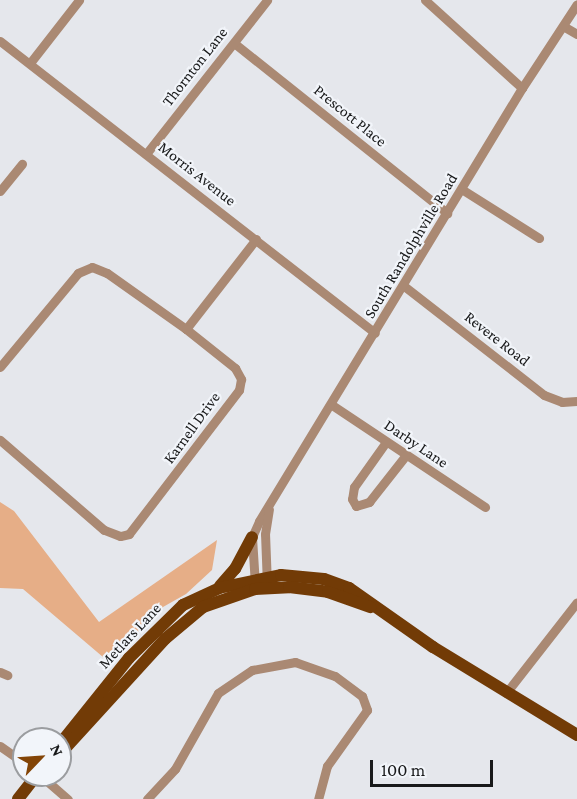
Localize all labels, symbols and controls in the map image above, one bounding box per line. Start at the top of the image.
street label: Thornton Lane [158,24,232,110]
street label: Prescott Place [310,81,390,151]
street label: Morris Avenue [154,138,240,210]
street label: South Randolphville Road [360,170,462,322]
street label: Revere Road [460,308,534,370]
street label: Karnell Drive [160,388,224,468]
street label: Darby Lane [380,416,452,472]
street label: Metlars Lane [95,599,165,673]
north arrow [12,727,72,787]
text: N [47,741,67,759]
scale bar [373,748,496,786]
text: 100 m [381,760,425,780]

